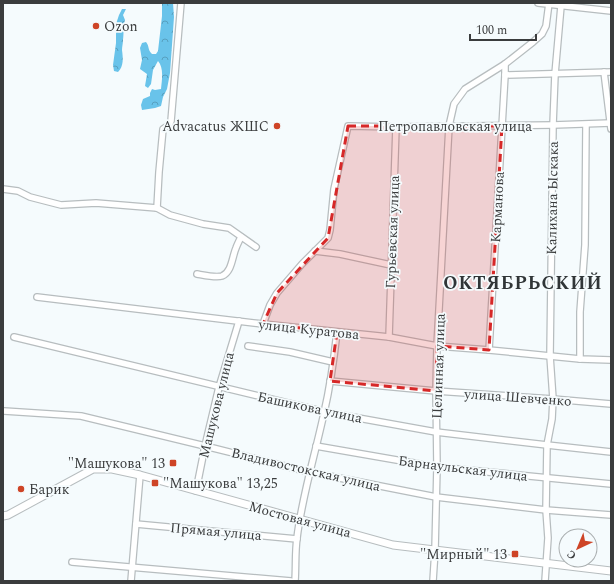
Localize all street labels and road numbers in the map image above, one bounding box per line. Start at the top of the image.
street label: Петропавловская улица [378,116,532,137]
street label: Калихана Ыскака [541,141,564,255]
street label: Карманова [485,171,510,243]
street label: Гурьевская улица [380,175,405,289]
street label: Целинная улица [426,313,451,419]
street label: улица Куратова [257,314,360,345]
street label: Машукова улица [193,350,240,460]
street label: улица Шевченко [463,383,572,412]
street label: Башикова улица [256,386,364,429]
street label: Владивостокская улица [229,442,383,497]
street label: Барнаульская улица [397,450,529,487]
street label: Мостовая улица [246,496,354,543]
street label: Прямая улица [169,517,263,546]

